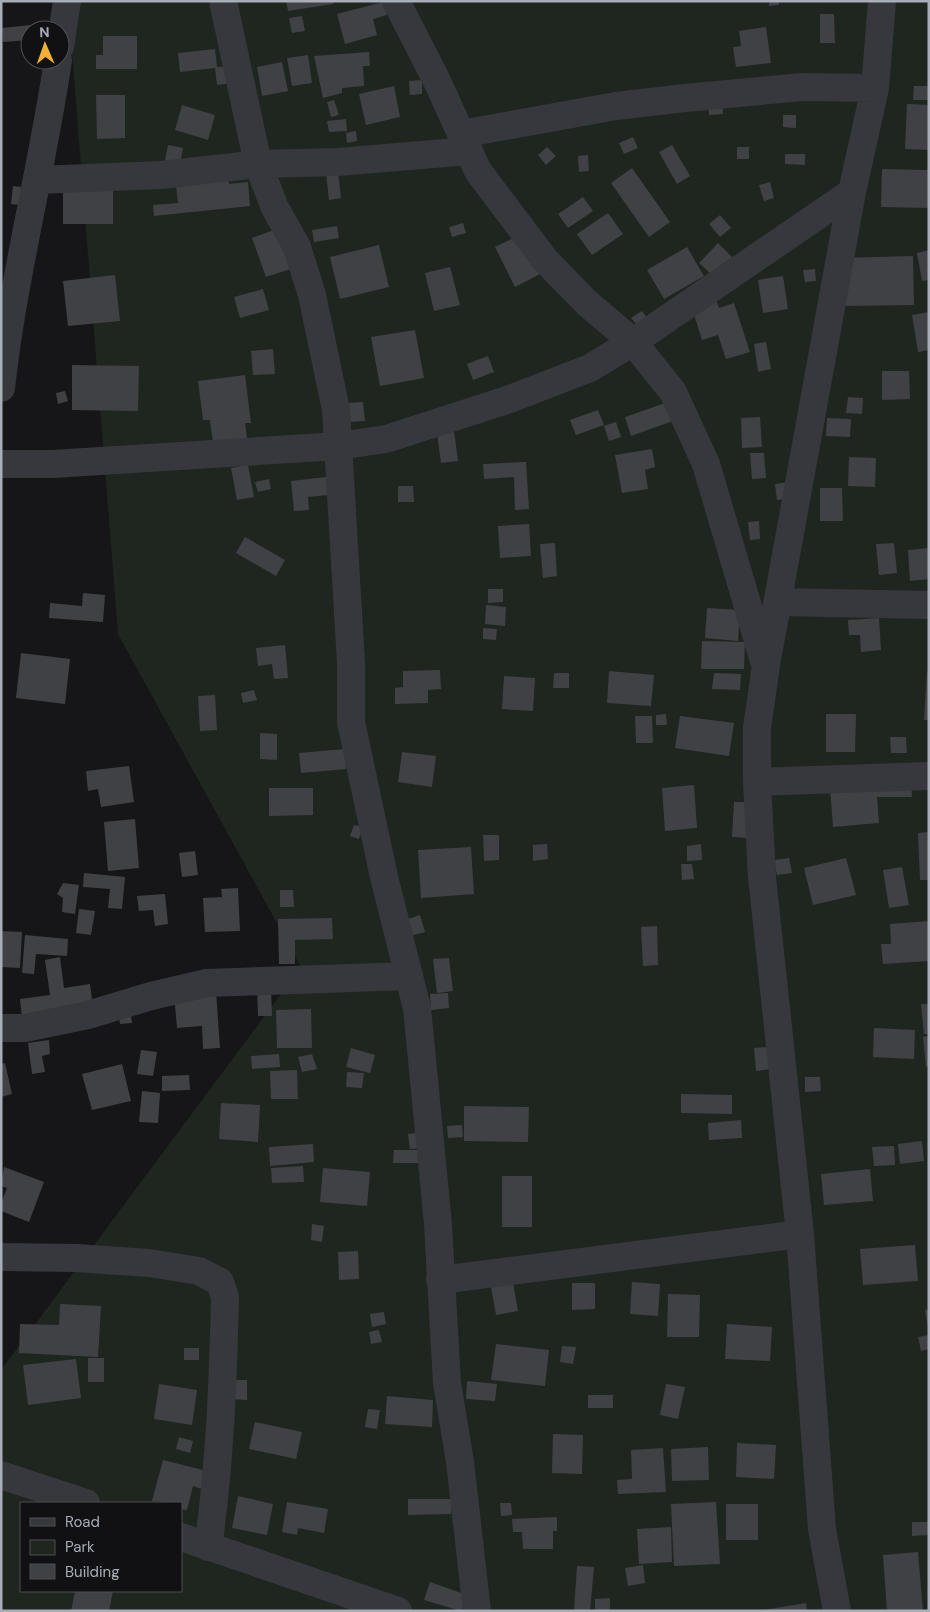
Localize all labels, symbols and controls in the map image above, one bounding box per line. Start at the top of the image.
north arrow [20,20,70,70]
text: N [39,23,50,41]
legend [20,1502,182,1592]
text: Road [65,1512,100,1532]
text: Park [65,1537,95,1557]
text: Building [65,1562,120,1582]

